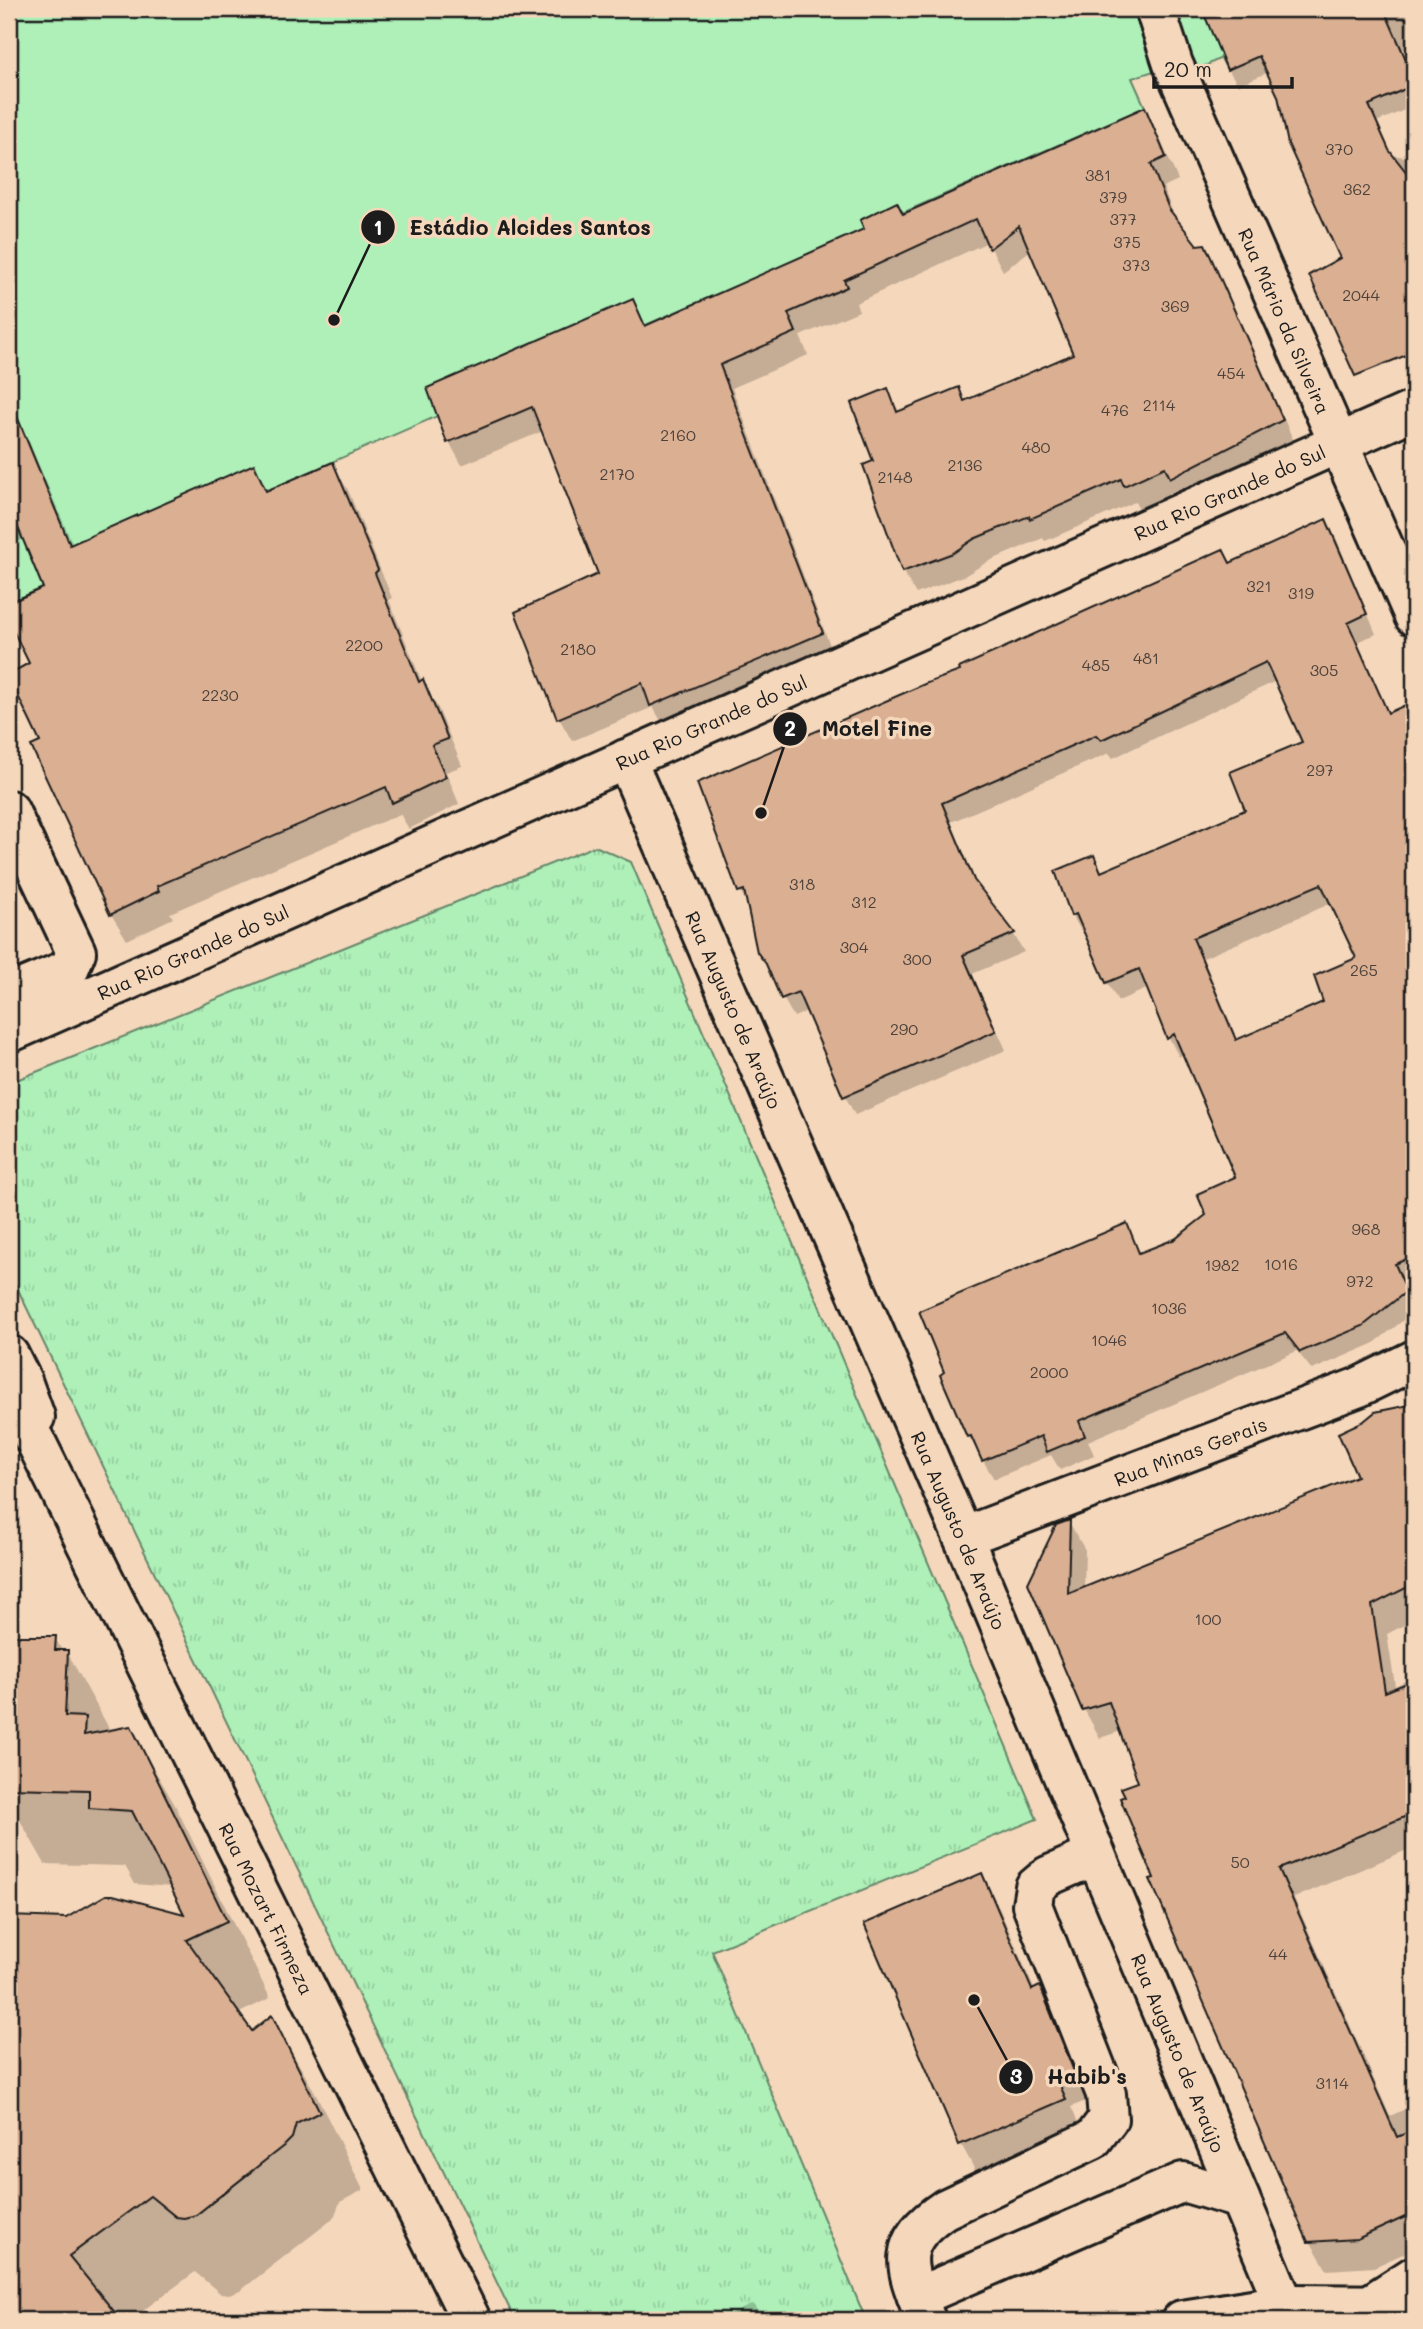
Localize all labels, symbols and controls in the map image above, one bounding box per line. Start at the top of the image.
scale bar [1154,46,1292,90]
text: 20 m [1164,55,1212,82]
house number: 370 [1325,138,1353,159]
house number: 381 [1085,164,1111,185]
house number: 362 [1343,178,1371,199]
house number: 379 [1099,186,1127,207]
callout: Estádio Alcides Santos [361,206,665,248]
house number: 377 [1109,208,1137,229]
text: 1 [373,213,383,240]
text: Estádio Alcides Santos [409,213,651,240]
street label: Rua Mário da Silveira [1233,224,1337,418]
house number: 375 [1113,231,1141,252]
house number: 373 [1122,254,1150,275]
house number: 2044 [1342,284,1380,305]
house number: 369 [1161,295,1189,316]
house number: 454 [1217,362,1246,383]
house number: 2114 [1143,394,1176,415]
house number: 476 [1101,399,1129,420]
house number: 2160 [660,424,696,445]
house number: 480 [1022,436,1051,457]
street label: Rua Rio Grande do Sul [1130,438,1329,545]
house number: 2136 [947,454,983,475]
house number: 2170 [600,463,635,484]
house number: 2148 [877,466,913,487]
house number: 321 [1246,575,1272,596]
house number: 319 [1288,582,1314,603]
house number: 2200 [345,634,383,655]
house number: 2180 [560,638,596,659]
house number: 481 [1133,647,1159,668]
house number: 485 [1082,654,1110,675]
house number: 305 [1310,659,1338,680]
street label: Rua Rio Grande do Sul [611,668,811,775]
house number: 2230 [201,684,239,705]
callout: Motel Fine [773,708,946,750]
text: 2 [784,714,796,741]
text: Motel Fine [822,714,932,741]
house number: 297 [1306,759,1334,780]
house number: 318 [789,873,815,894]
house number: 312 [851,891,877,912]
street label: Rua Rio Grande do Sul [93,898,293,1005]
street label: Rua Augusto de Araújo [681,907,788,1112]
house number: 304 [840,936,869,957]
house number: 300 [902,948,932,969]
house number: 265 [1350,959,1378,980]
house number: 290 [890,1018,918,1039]
house number: 968 [1352,1218,1381,1239]
house number: 1016 [1264,1253,1298,1274]
house number: 1982 [1204,1254,1240,1275]
house number: 972 [1346,1270,1374,1291]
house number: 1036 [1151,1297,1187,1318]
house number: 1046 [1091,1329,1127,1350]
house number: 2000 [1030,1361,1068,1382]
street label: Rua Minas Gerais [1110,1411,1270,1491]
street label: Rua Augusto de Araújo [906,1427,1013,1633]
house number: 100 [1195,1608,1222,1629]
street label: Rua Mozart Firmeza [214,1818,320,1999]
house number: 50 [1230,1851,1250,1872]
house number: 44 [1269,1943,1288,1964]
street label: Rua Augusto de Araújo [1126,1950,1232,2156]
callout: Habib's [998,2056,1141,2098]
text: 3 [1010,2062,1022,2089]
text: Habib's [1047,2062,1127,2089]
house number: 3114 [1315,2072,1349,2093]

